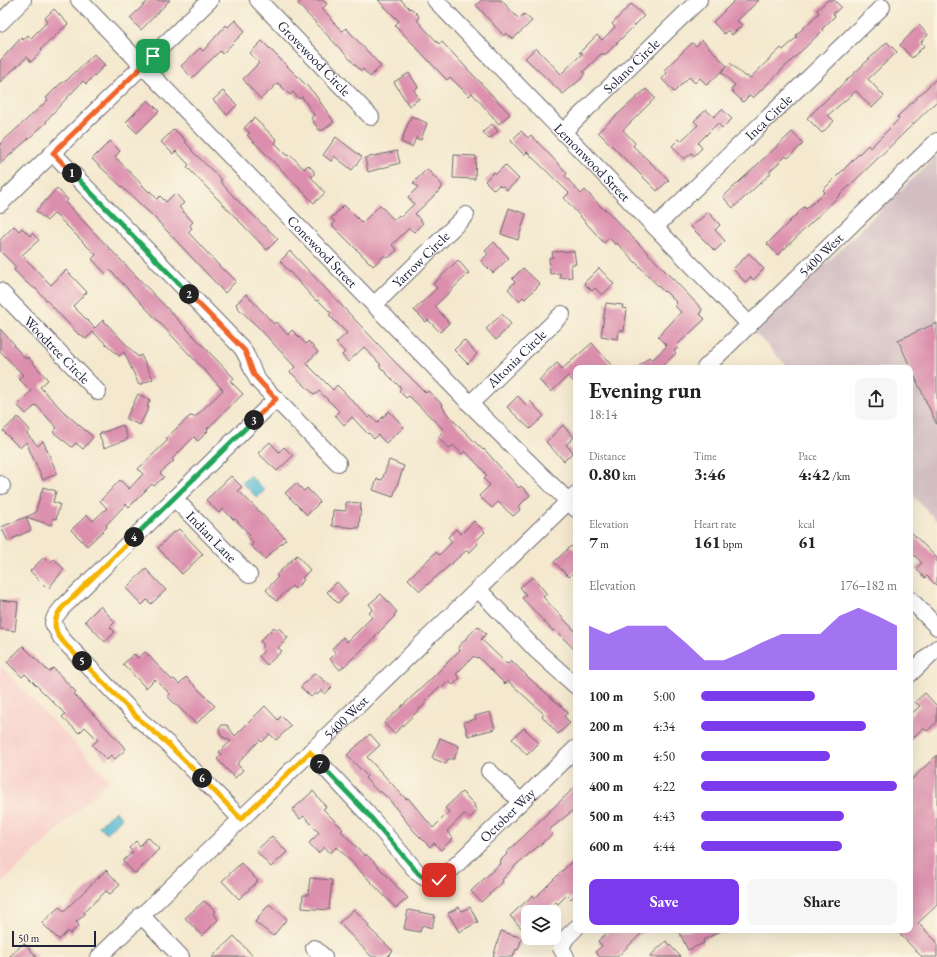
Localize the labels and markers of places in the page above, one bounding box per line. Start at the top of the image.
pin [136,39,170,73]
pin: 1 [62,163,82,183]
pin: 2 [179,284,199,304]
pin: 3 [244,410,264,430]
pin: 4 [124,527,144,547]
pin: 5 [72,651,92,671]
pin: 7 [310,754,330,774]
pin: 6 [192,768,212,788]
pin [422,863,456,897]

